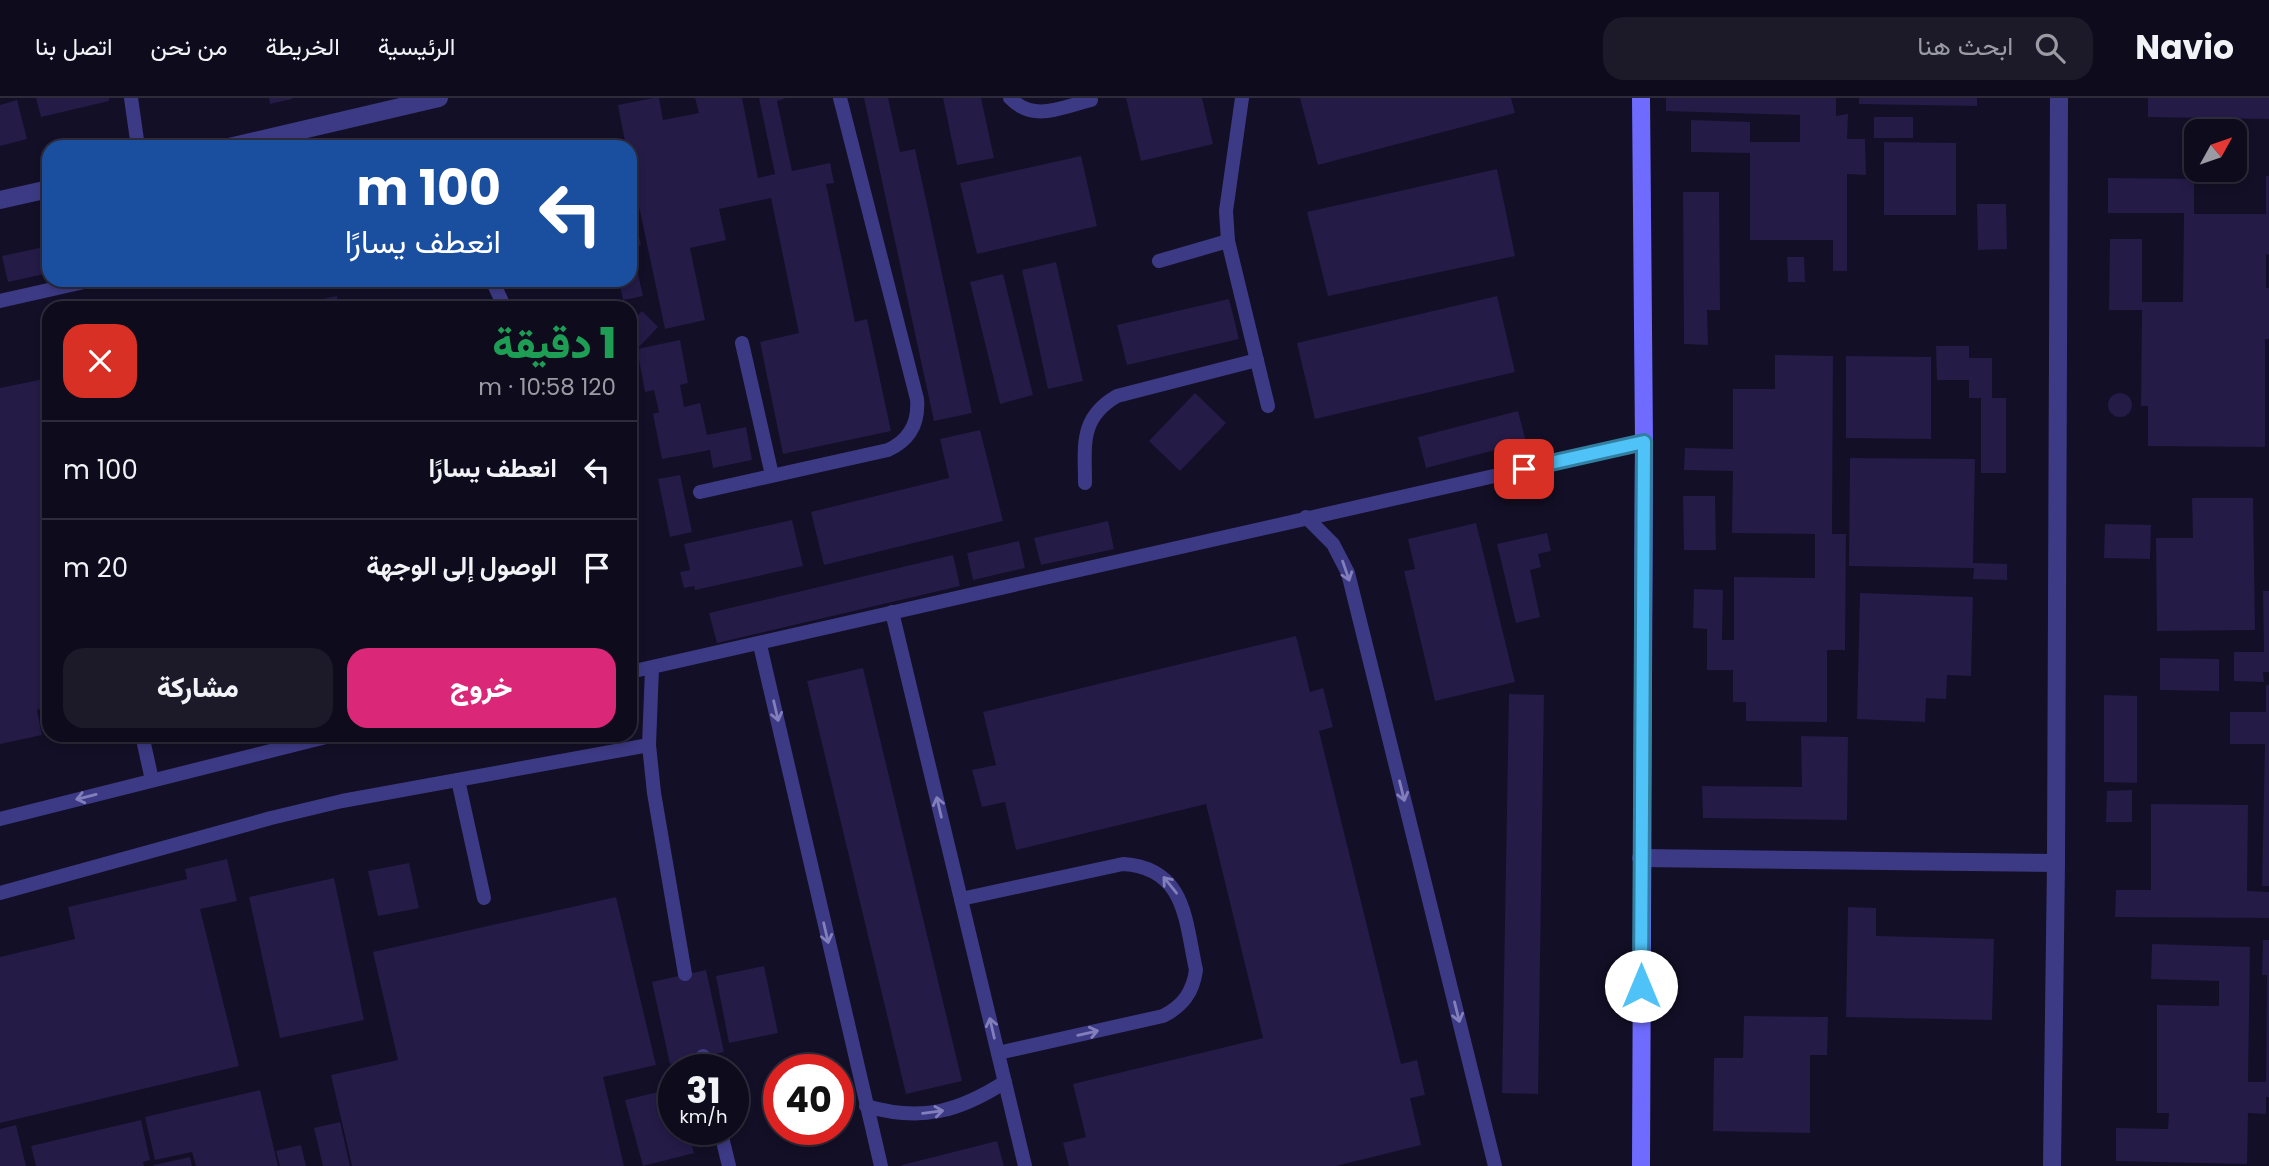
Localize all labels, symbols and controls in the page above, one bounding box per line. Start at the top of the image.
search box [1603,17,2093,80]
text: Navio [2135,24,2234,71]
text: ابحث هنا [1917,28,2013,64]
icon: search [2031,29,2069,67]
text: اتصل بنا [35,30,113,63]
text: من نحن [151,30,228,63]
text: الخريطة [266,30,340,63]
text: الرئيسية [378,30,455,63]
north arrow [2184,119,2247,182]
map controls [2184,119,2247,182]
text: 100 m [356,154,501,222]
icon: left [525,168,616,259]
text: انعطف يسارًا [345,219,501,264]
text: 1 دقيقة [492,314,616,373]
button: close [63,324,137,398]
text: 120 m · 10:58 [478,371,616,403]
pin [1494,439,1554,499]
text: انعطف يسارًا [428,450,557,486]
icon: arrive [1505,450,1543,488]
icon: left [578,451,616,489]
text: 100 m [63,452,138,488]
text: الوصول إلى الوجهة [366,548,557,584]
icon: arrive [578,549,616,587]
text: 20 m [63,550,128,586]
one-way arrow [1341,559,1353,581]
button: مشاركة [63,648,333,728]
button: خروج [347,648,616,728]
one-way arrow [769,699,783,722]
one-way arrow [1396,779,1409,802]
one-way arrow [75,791,98,804]
one-way arrow [932,796,945,819]
one-way arrow [1162,876,1177,894]
one-way arrow [820,921,834,944]
position arrow [1604,949,1678,1023]
one-way arrow [1451,1000,1464,1023]
one-way arrow [985,1017,998,1040]
one-way arrow [1076,1025,1099,1039]
speed limit sign: 40 [763,1054,854,1145]
text: 31 [686,1066,721,1115]
text: km/h [680,1104,727,1129]
one-way arrow [921,1106,944,1119]

